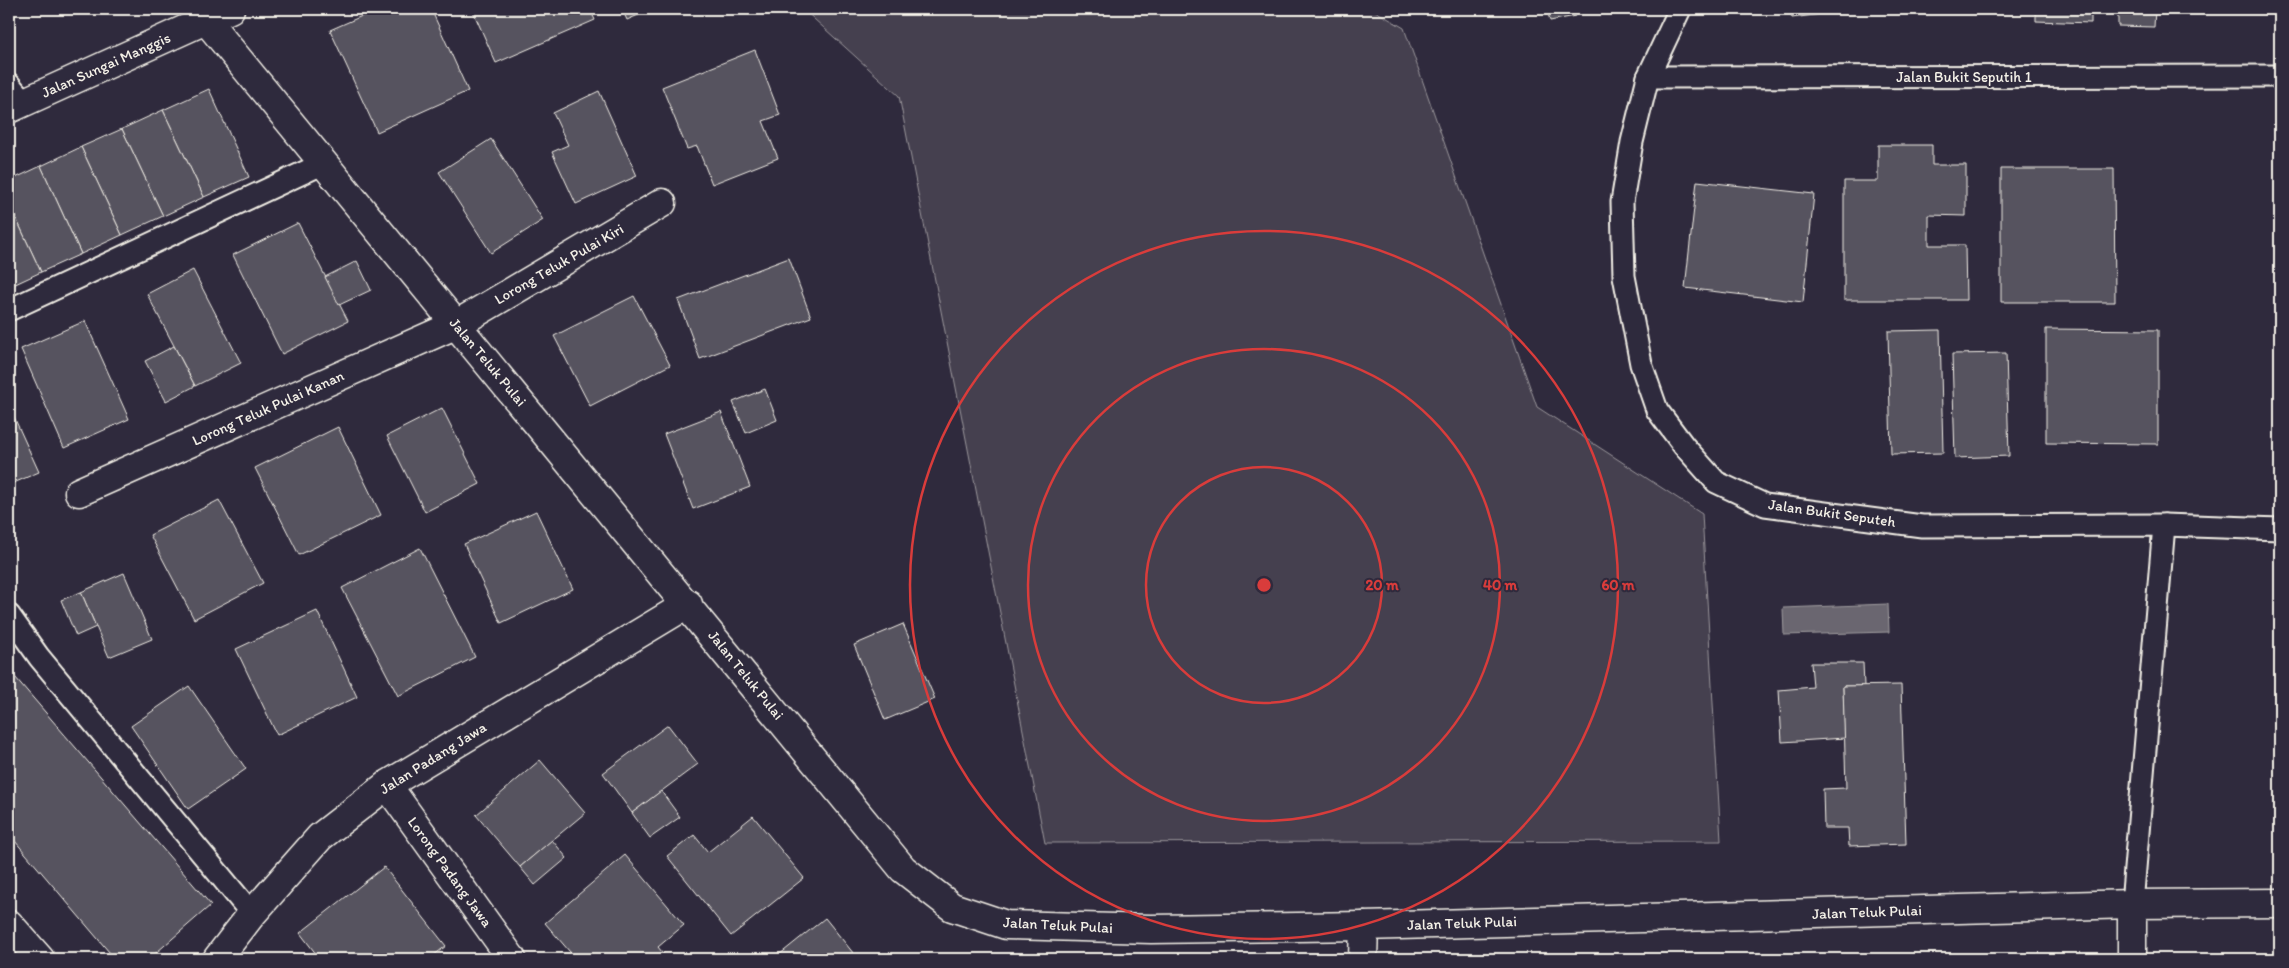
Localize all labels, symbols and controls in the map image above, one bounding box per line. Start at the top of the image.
street label: Jalan Sungai Manggis [39,28,174,102]
street label: Jalan Bukit Seputih 1 [1896,68,2032,86]
street label: Lorong Teluk Pulai Kiri [491,220,627,308]
street label: Jalan Teluk Pulai [446,314,530,410]
street label: Lorong Teluk Pulai Kanan [189,366,347,450]
street label: Jalan Bukit Seputeh [1767,495,1897,531]
centre of rings [1255,576,1273,594]
text: 20 m [1365,576,1399,594]
text: 40 m [1483,576,1518,594]
text: 60 m [1601,576,1635,594]
street label: Jalan Teluk Pulai [704,627,788,723]
street label: Jalan Padang Jawa [376,718,490,798]
street label: Lorong Padang Jawa [404,813,496,931]
street label: Jalan Teluk Pulai [1812,901,1922,923]
street label: Jalan Teluk Pulai [1407,912,1517,934]
street label: Jalan Teluk Pulai [1003,913,1113,937]

